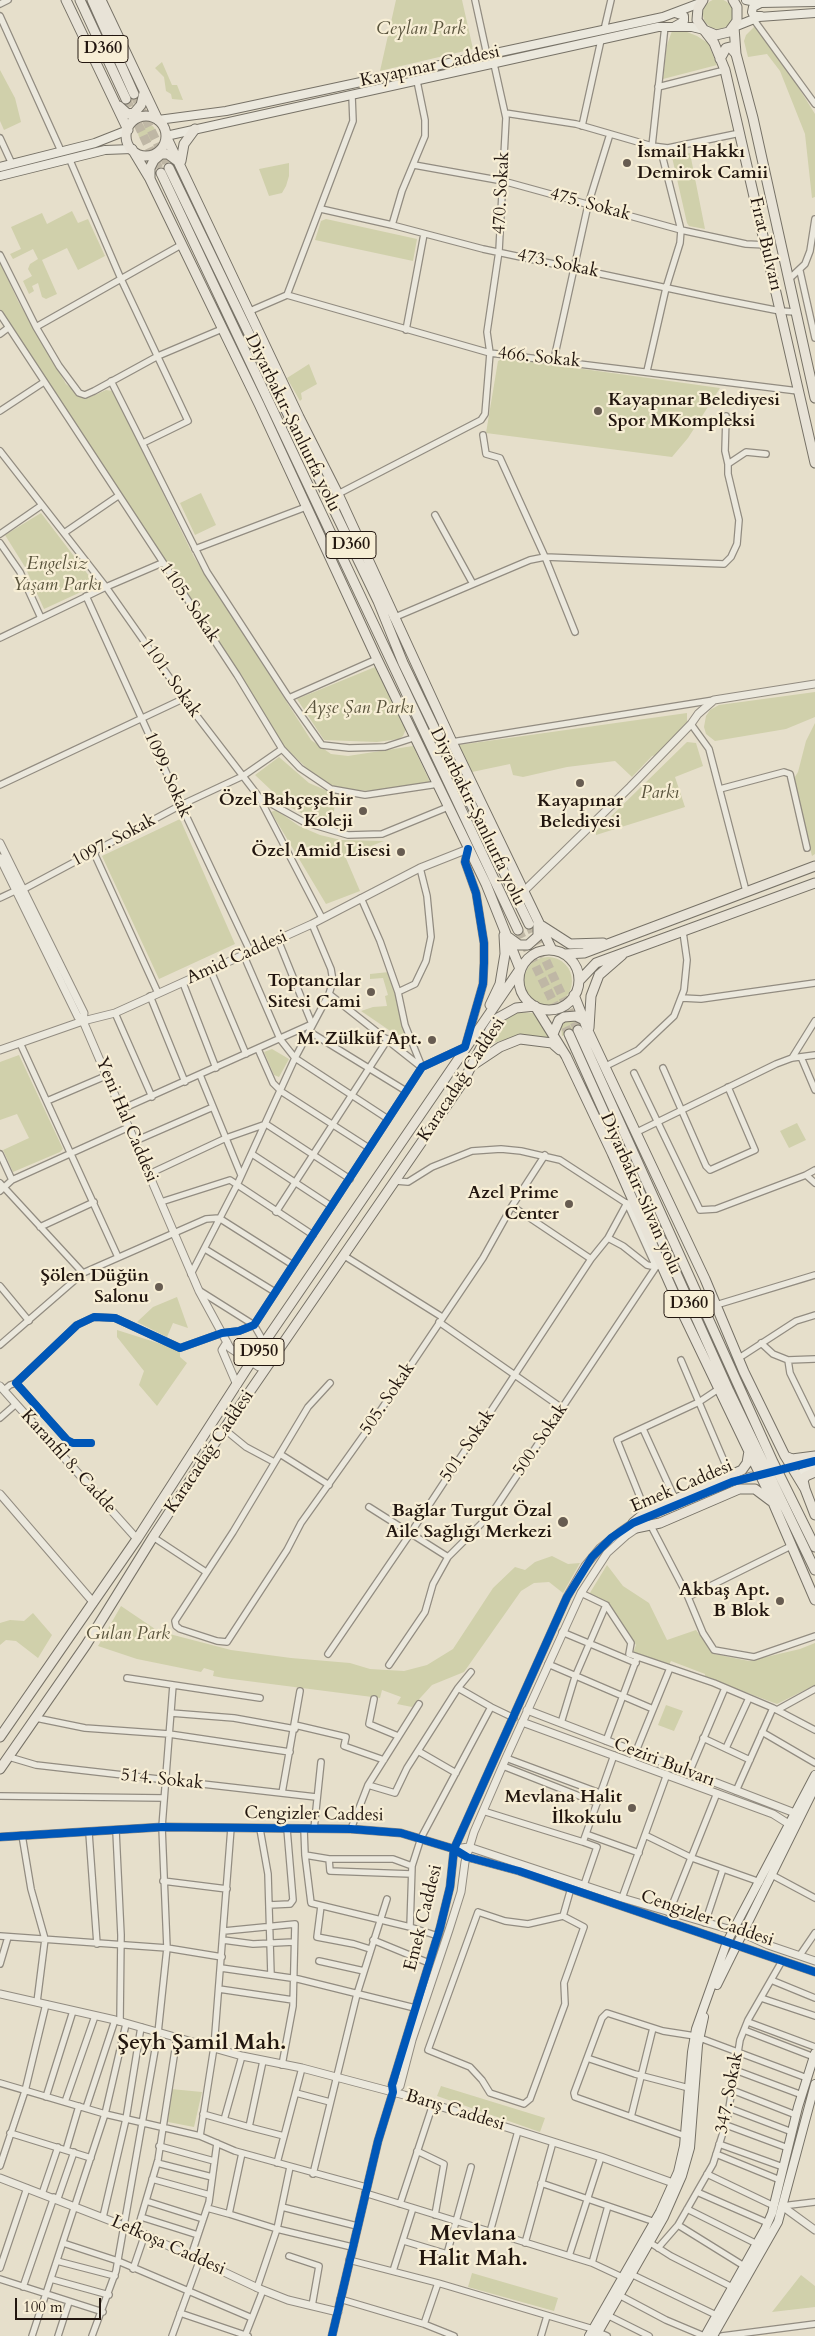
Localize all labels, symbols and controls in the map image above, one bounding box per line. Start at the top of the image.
park label: Ceylan Park [376,19,466,41]
road number: D360 [78,36,128,62]
street label: Kayapınar Caddesi [358,42,502,92]
place label: İsmail Hakkı Demirok Camii [637,142,768,184]
street label: 470. Sokak [489,151,515,235]
marker: İsmail Hakkı Demirok Camii [621,157,633,169]
street label: 475. Sokak [547,184,633,226]
street label: Fırat Bulvarı [744,195,786,293]
street label: 473. Sokak [515,245,601,283]
street label: Diyarbakır-Şanlıurfa yolu [240,331,344,515]
street label: 466. Sokak [497,343,581,373]
place label: Kayapınar Belediyesi Spor MKompleksi [608,390,780,432]
marker: Kayapınar Belediyesi Spor MKompleksi [592,405,604,417]
road number: D360 [326,532,376,558]
park label: Engelsiz Yaşam Parkı [12,554,102,596]
street label: 1105. Sokak [154,559,224,647]
street label: 1101. Sokak [135,634,205,722]
park label: Ayşe Şan Parkı [304,698,414,720]
street label: Diyarbakır-Şanlıurfa yolu [425,725,529,909]
street label: 1099. Sokak [138,729,196,821]
marker: Kayapınar Belediyesi [574,777,586,789]
park label: Parkı [641,783,679,805]
place label: Özel Bahçeşehir Koleji [219,790,353,832]
place label: Kayapınar Belediyesi [537,791,623,834]
marker: Özel Bahçeşehir Koleji [357,805,369,817]
street label: 1097. Sokak [68,810,160,872]
place label: Özel Amid Lisesi [251,841,391,863]
marker: Özel Amid Lisesi [395,846,407,858]
street label: Amid Caddesi [184,926,290,990]
place label: Toptancılar Sitesi Cami [267,971,361,1014]
marker: Toptancılar Sitesi Cami [365,986,377,998]
street label: Karacadağ Caddesi [414,1014,510,1146]
place label: M. Zülküf Apt. [297,1029,422,1051]
marker: M. Zülküf Apt. [426,1034,438,1046]
street label: Yeni Hal Caddesi [90,1054,162,1186]
street label: Diyarbakır-Silvan yolu [595,1110,685,1278]
place label: Azel Prime Center [468,1183,559,1226]
marker: Azel Prime Center [563,1198,575,1210]
place label: Şölen Düğün Salonu [40,1266,149,1308]
marker: Şölen Düğün Salonu [153,1281,165,1293]
road number: D360 [664,1290,714,1318]
road number: D950 [234,1338,284,1365]
street label: 505. Sokak [356,1359,420,1439]
street label: Karacadağ Caddesi [161,1386,259,1518]
street label: 500. Sokak [509,1400,573,1480]
street label: Karanfil 8. Cadde [16,1405,120,1519]
street label: 501. Sokak [436,1406,500,1486]
street label: Emek Caddesi [628,1456,736,1518]
place label: Bağlar Turgut Özal Aile Sağlığı Merkezi [386,1501,552,1544]
marker: Bağlar Turgut Özal Aile Sağlığı Merkezi [556,1515,570,1529]
place label: Akbaş Apt. B Blok [679,1580,770,1622]
marker: Akbaş Apt. B Blok [774,1595,786,1607]
park label: Gulan Park [86,1624,170,1646]
street label: Ceziri Bulvarı [610,1734,718,1792]
street label: 514. Sokak [120,1765,204,1795]
place label: Mevlana Halit İlkokulu [504,1787,622,1830]
marker: Mevlana Halit İlkokulu [626,1802,638,1814]
street label: Cengizler Caddesi [244,1803,384,1827]
street label: Emek Caddesi [400,1863,448,1973]
street label: Cengizler Caddesi [638,1886,776,1952]
district label: Şeyh Şamil Mah. [118,2031,286,2057]
street label: 347. Sokak [711,2050,749,2136]
street label: Barış Caddesi [403,2086,507,2136]
street label: Lefkoşa Caddesi [108,2211,228,2281]
district label: Mevlana Halit Mah. [418,2222,528,2274]
scale bar [18,2288,104,2320]
text: 100 m [23,2297,63,2317]

